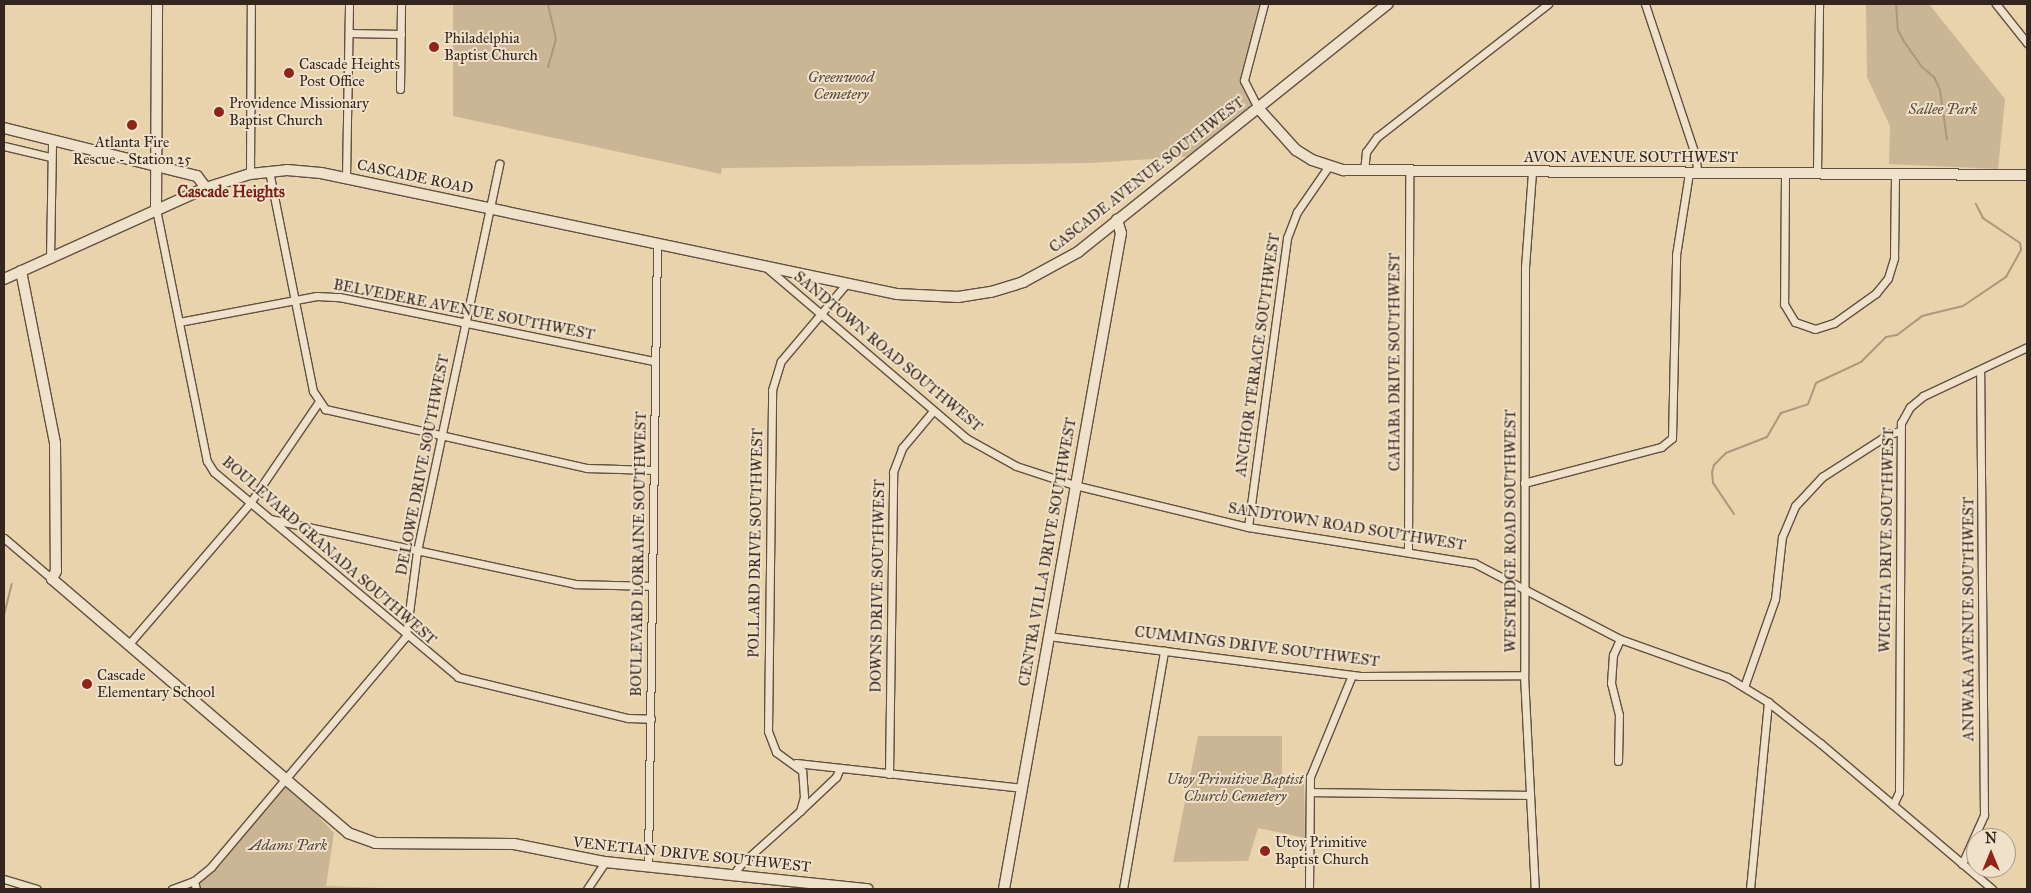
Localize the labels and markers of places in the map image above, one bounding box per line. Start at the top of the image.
place label: Philadelphia Baptist Church [444,29,538,64]
marker: Philadelphia Baptist Church [428,41,440,53]
place label: Cascade Heights Post Office [299,55,400,90]
marker: Cascade Heights Post Office [283,67,295,79]
place label: Providence Missionary Baptist Church [229,94,369,129]
marker: Providence Missionary Baptist Church [213,106,225,118]
marker: Atlanta Fire Rescue - Station 25 [126,119,138,131]
place label: Atlanta Fire Rescue - Station 25 [73,133,191,168]
place label: Cascade Elementary School [97,666,215,701]
marker: Cascade Elementary School [81,678,93,690]
place label: Utoy Primitive Baptist Church [1275,833,1369,868]
marker: Utoy Primitive Baptist Church [1259,845,1271,857]

